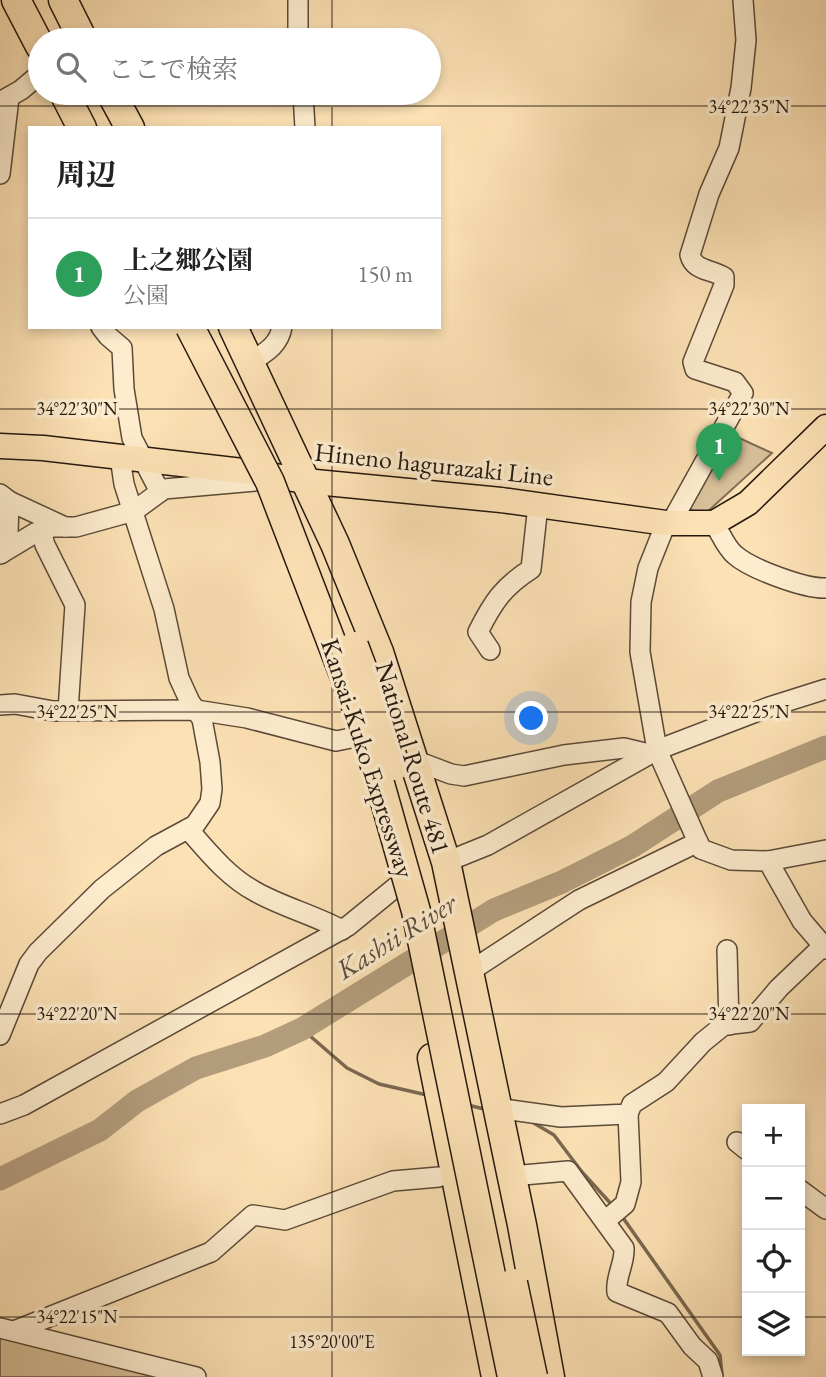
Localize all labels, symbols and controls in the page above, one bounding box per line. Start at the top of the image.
search box [28,28,441,105]
icon: search [52,48,90,86]
text: ここで検索 [108,52,238,86]
text: 34°22'35"N [709,95,790,118]
text: 周辺 [56,155,116,194]
text: 上之郷公園 [123,243,253,277]
text: 1 [73,259,85,289]
text: 150 m [357,259,413,289]
text: 公園 [123,280,169,310]
text: 34°22'30"N [37,397,118,420]
text: 34°22'30"N [709,397,790,420]
pin: 1 [696,423,742,481]
street label: Hineno hagurazaki Line [313,435,555,493]
street label: Kansai-Kuko Expressway [313,634,423,883]
street label: National Route 481 [368,657,458,859]
text: 34°22'25"N [37,700,118,723]
text: 34°22'25"N [709,700,790,723]
your location [514,701,548,735]
water label: Kashii River [328,884,464,988]
text: 34°22'20"N [37,1002,118,1025]
text: 34°22'20"N [709,1002,790,1025]
map controls [742,1104,805,1356]
button: + [742,1104,805,1167]
button: − [742,1167,805,1230]
button: locate [742,1230,805,1293]
button: layers [742,1293,805,1356]
text: 34°22'15"N [37,1305,118,1328]
text: 135°20'00"E [289,1330,375,1353]

